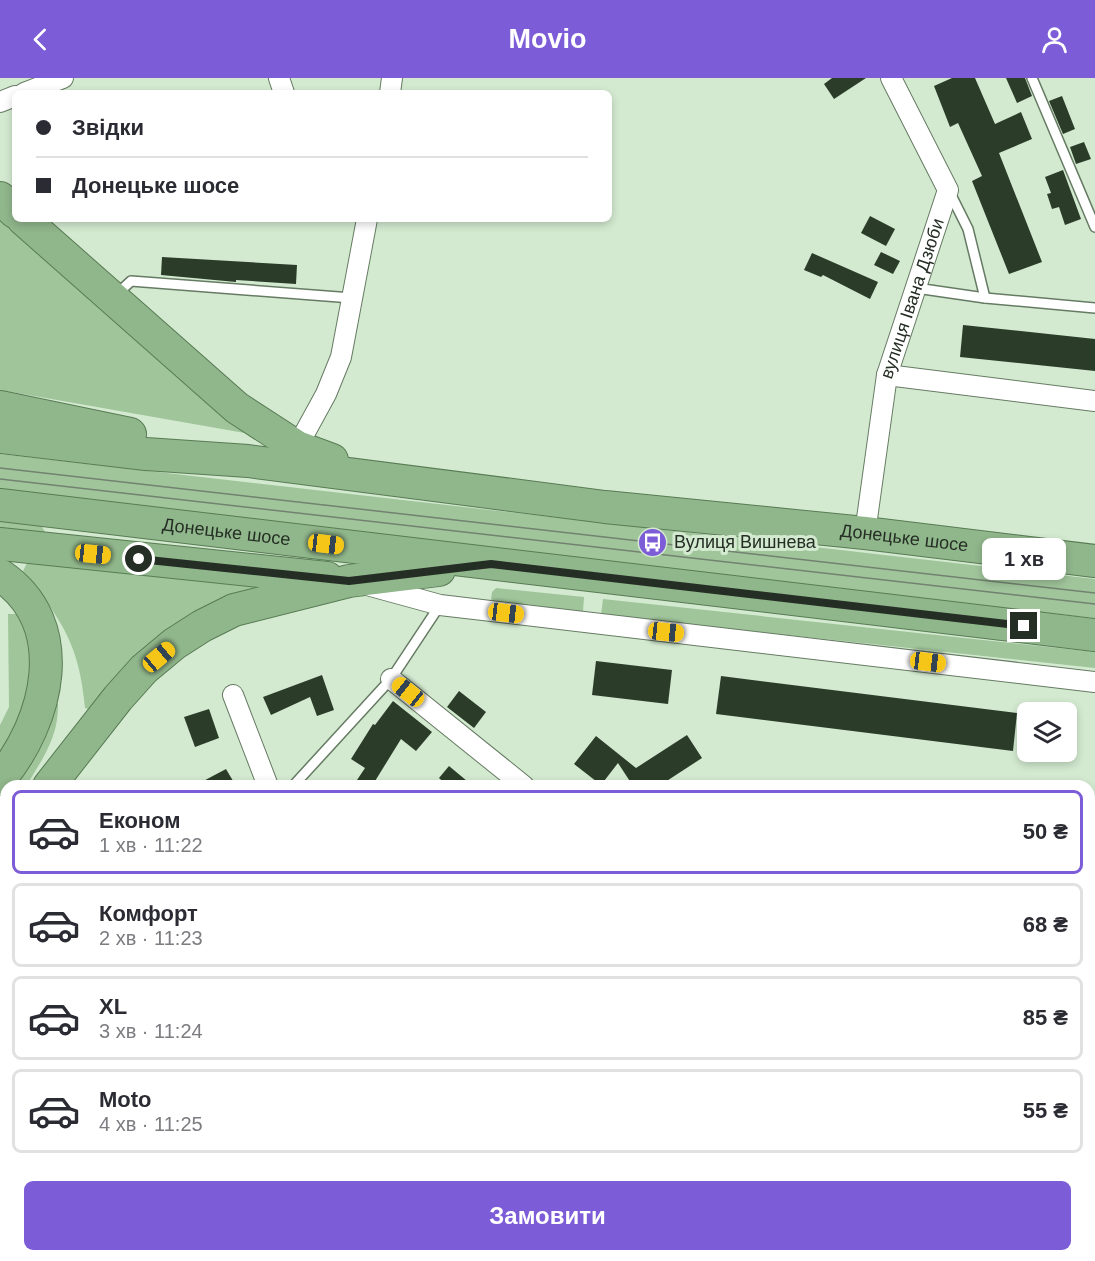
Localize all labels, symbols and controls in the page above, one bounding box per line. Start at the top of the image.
icon: back [24,23,57,56]
icon: person [1038,23,1071,56]
text: Movio [509,24,587,54]
text: Звідки [72,115,144,140]
text: Донецьке шосе [72,173,239,198]
street label: вулиця Івана Дзюби [876,216,948,381]
street label: Донецьке шосе [161,514,291,549]
street label: Донецьке шосе [839,521,969,555]
bus stop icon: Вулиця Вишнева [637,526,669,558]
place label: Вулиця Вишнева [674,532,817,552]
car [307,533,345,555]
callout: 1 хв [982,539,1066,581]
car [74,543,112,565]
route start [125,545,152,572]
text: 1 хв [1004,548,1044,570]
car [487,602,525,624]
route end [1010,612,1037,639]
car [647,621,685,643]
car [139,639,179,675]
car [909,651,947,673]
car [388,674,428,710]
map controls [1017,702,1077,762]
button: layers [1017,702,1077,762]
icon: car [27,805,81,859]
text: Економ [99,808,181,833]
text: 50 ₴ [1023,819,1068,844]
text: 1 хв · 11:22 [99,834,203,856]
icon: car [27,898,81,952]
text: Комфорт [99,901,198,926]
text: 68 ₴ [1023,912,1068,937]
text: 2 хв · 11:23 [99,927,203,949]
icon: car [27,991,81,1045]
text: XL [99,994,127,1019]
text: 85 ₴ [1023,1005,1068,1030]
text: 3 хв · 11:24 [99,1020,203,1042]
icon: car [27,1084,81,1138]
text: Moto [99,1087,152,1112]
text: 55 ₴ [1023,1098,1068,1123]
text: 4 хв · 11:25 [99,1113,203,1135]
button: Замовити [24,1181,1071,1250]

